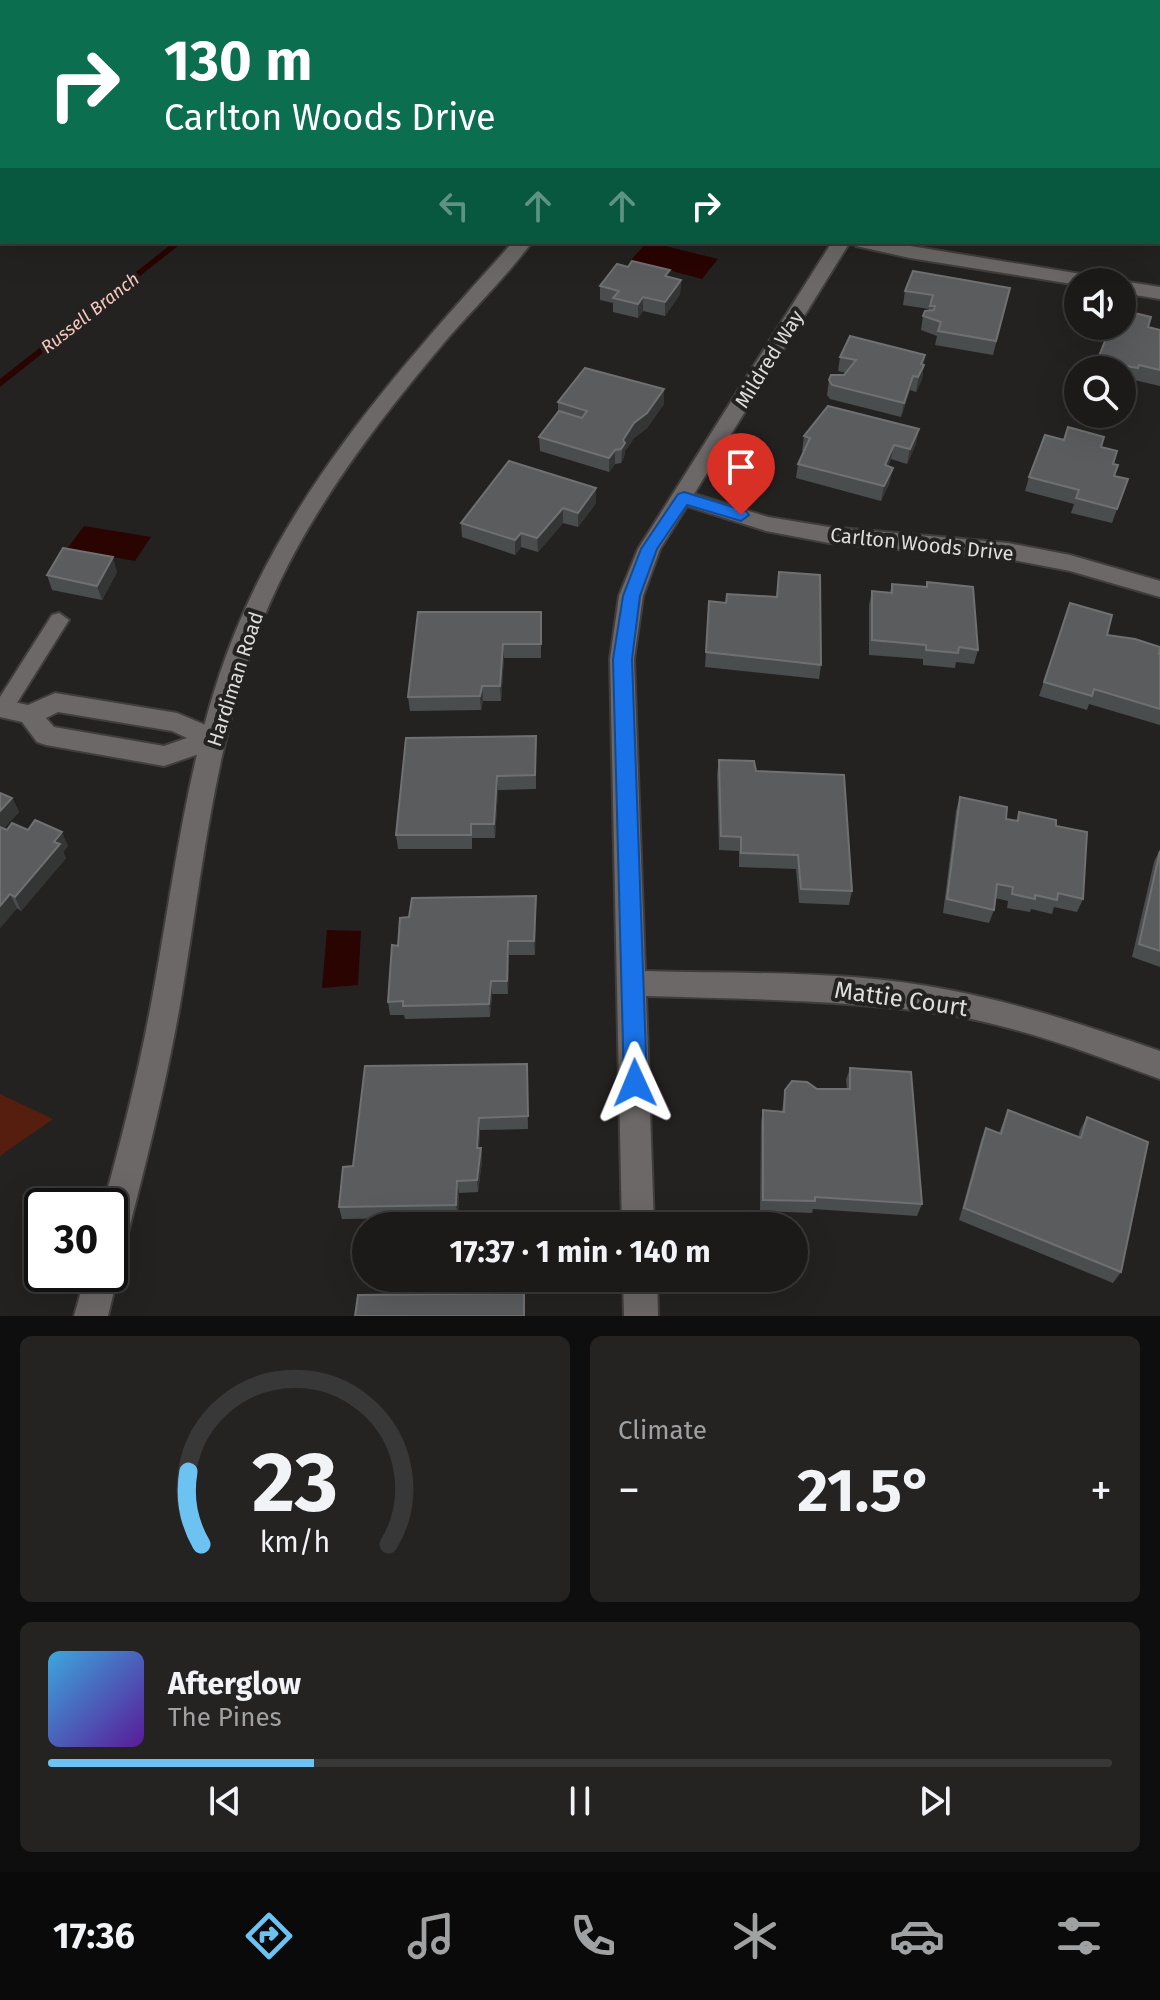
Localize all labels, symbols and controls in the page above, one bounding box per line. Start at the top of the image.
text: 130 m [164,28,312,95]
icon: right [32,32,136,136]
text: Carlton Woods Drive [164,96,496,140]
icon: left [432,184,476,228]
icon: ahead [516,184,560,228]
icon: ahead [600,184,644,228]
icon: right [684,184,728,228]
water label: Russell Branch [36,268,144,358]
map controls [1064,268,1136,428]
button: sound [1064,268,1136,340]
street label: Mildred Way [730,306,809,412]
button: search [1064,356,1136,428]
pin [707,433,775,515]
icon: arrive [719,445,763,489]
street label: Carlton Woods Drive [829,522,1015,566]
street label: Hardiman Road [202,609,268,749]
street label: Mattie Court [833,976,970,1022]
position arrow [593,1041,677,1125]
speed limit sign: 30 [24,1188,128,1292]
text: 17:37 · 1 min · 140 m [450,1234,711,1270]
text: Climate [618,1415,707,1446]
text: 23 [252,1433,338,1533]
text: 21.5° [797,1455,933,1527]
text: − [618,1464,640,1517]
text: + [1090,1464,1112,1517]
text: km/h [260,1525,330,1560]
text: Afterglow [168,1666,301,1702]
text: The Pines [168,1702,282,1733]
icon: previous [203,1779,247,1823]
icon: pause [558,1779,602,1823]
icon: next [913,1779,957,1823]
icon: directions [241,1908,297,1964]
icon: music [403,1908,459,1964]
icon: phone [565,1908,621,1964]
icon: climate [727,1908,783,1964]
icon: car [889,1908,945,1964]
icon: filters [1051,1908,1107,1964]
text: 17:36 [53,1914,135,1958]

